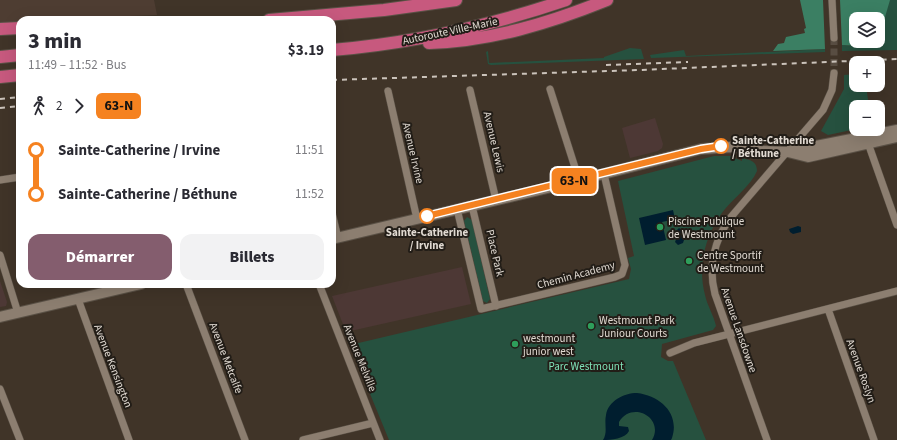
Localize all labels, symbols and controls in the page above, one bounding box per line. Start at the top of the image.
map controls [849,12,885,136]
button: layers [849,12,885,48]
street label: Autoroute Ville-Marie [401,13,499,48]
text: 3 min [28,25,82,57]
text: $3.19 [288,40,324,61]
text: 11:49 – 11:52 · Bus [28,56,126,74]
button: + [849,56,885,92]
icon: walk [28,95,50,117]
icon: forward [68,95,90,117]
text: 63-N [104,96,133,116]
text: 2 [56,97,62,115]
button: − [849,100,885,136]
street label: Avenue Lewis [480,110,508,174]
street label: Avenue Irvine [399,121,427,186]
place label: Sainte-Catherine / Béthune [732,133,815,161]
marker: Sainte-Catherine / Béthune [713,138,729,154]
text: Sainte-Catherine / Irvine [58,140,220,161]
text: 11:51 [295,141,324,159]
line badge: 63-N [546,168,602,194]
text: 63-N [560,171,588,191]
text: Sainte-Catherine / Béthune [58,184,237,205]
text: 11:52 [295,185,324,203]
marker: Sainte-Catherine / Irvine [419,208,435,224]
place label: Piscine Publique de Westmount [668,214,745,242]
marker: Piscine Publique de Westmount [655,222,665,232]
place label: Sainte-Catherine / Irvine [386,225,468,253]
street label: Place Park [482,228,508,278]
button: Démarrer [28,234,172,280]
button: Billets [180,234,324,280]
place label: Centre Sportif de Westmount [697,248,764,276]
marker: Centre Sportif de Westmount [684,256,694,266]
street label: Chemin Academy [535,257,617,293]
street label: Avenue Lansdowne [717,285,761,375]
place label: Westmount Park Juniour Courts [599,313,675,341]
street label: Avenue Metcalfe [206,320,247,396]
marker: Westmount Park Juniour Courts [586,321,596,331]
street label: Avenue Kensington [90,322,136,410]
street label: Avenue Melville [340,322,381,394]
place label: westmount junior west [522,331,576,359]
street label: Avenue Roslyn [843,337,879,405]
marker: westmount junior west [510,339,520,349]
park label: Parc Westmount [548,359,624,374]

